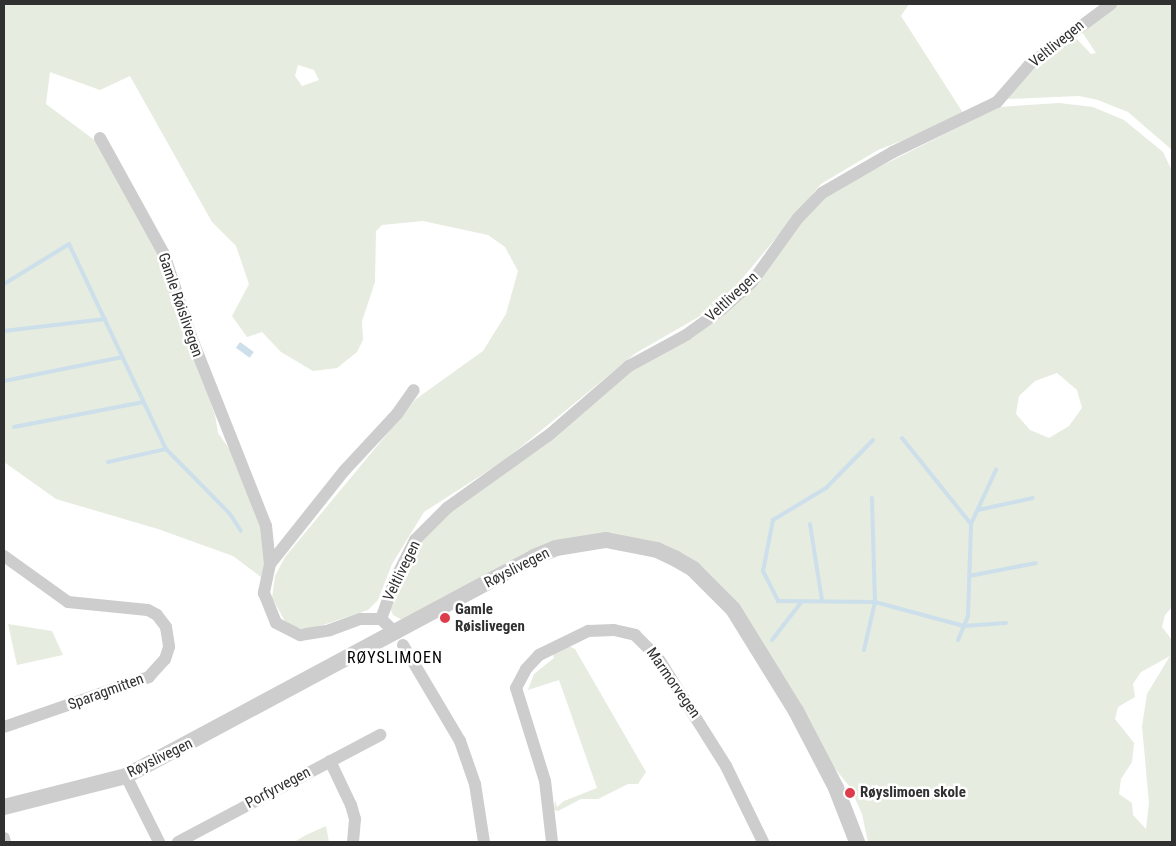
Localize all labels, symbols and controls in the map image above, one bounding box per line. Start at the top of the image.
street label: Veltlivegen [1026,17,1088,71]
street label: Gamle Røislivegen [154,251,206,359]
street label: Veltlivegen [702,268,762,326]
street label: Veltlivegen [380,538,424,604]
street label: Røyslivegen [482,544,552,592]
place label: Gamle Røislivegen [455,600,525,635]
marker: Gamle Røislivegen [439,612,451,624]
street label: Marmorvegen [642,644,704,722]
district label: RØYSLIMOEN [346,648,444,668]
street label: Sparagmitten [66,670,146,714]
street label: Røyslivegen [124,734,196,782]
street label: Porfyrvegen [242,763,314,813]
place label: Røyslimoen skole [860,784,966,802]
marker: Røyslimoen skole [844,787,856,799]

